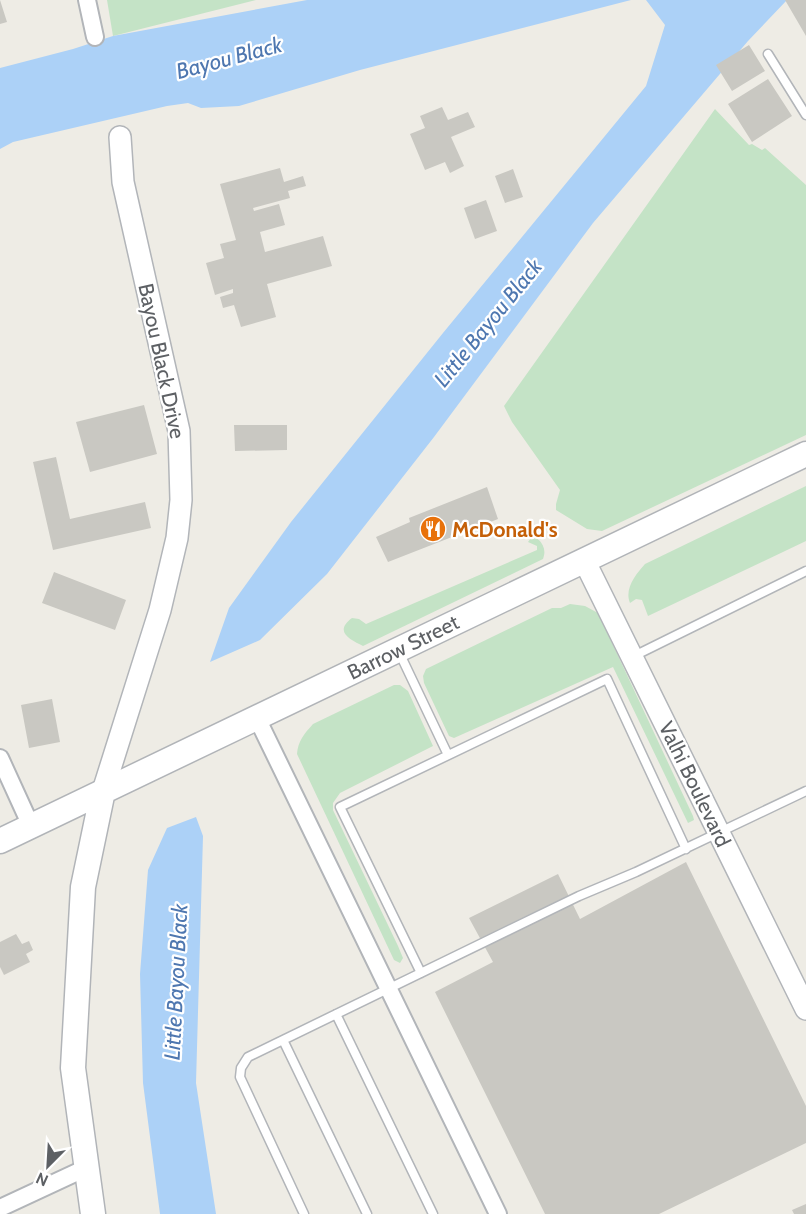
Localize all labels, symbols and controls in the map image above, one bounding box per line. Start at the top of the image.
water label: Bayou Black [173,31,286,85]
water label: Little Bayou Black [428,253,548,392]
street label: Bayou Black Drive [133,281,191,441]
restaurant icon: McDonald's [418,514,448,544]
place label: McDonald's [452,517,558,542]
street label: Barrow Street [343,609,463,685]
street label: Valhi Boulevard [654,717,736,851]
water label: Little Bayou Black [158,903,194,1061]
north arrow [18,1136,78,1196]
text: N [33,1168,51,1190]

